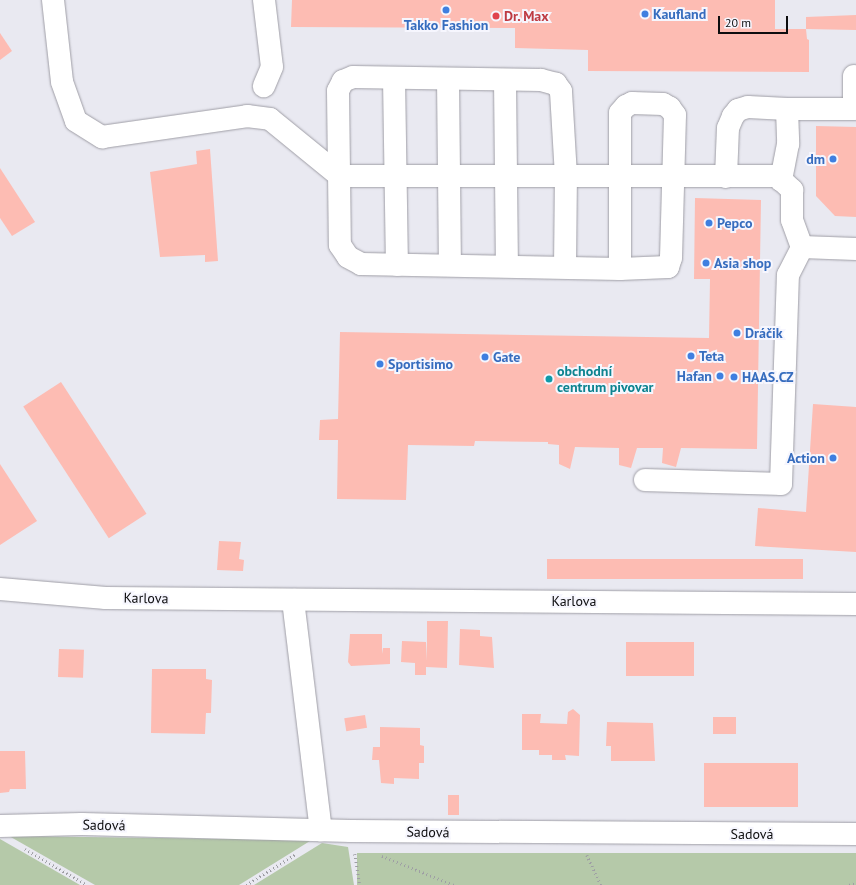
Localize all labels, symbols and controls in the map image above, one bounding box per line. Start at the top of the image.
marker: Takko Fashion [441,5,451,15]
place label: Kaufland [653,6,706,22]
place label: Dr. Max [504,8,550,24]
scale bar [720,8,790,34]
marker: Kaufland [640,9,650,19]
marker: Dr. Max [491,11,501,21]
text: 20 m [725,15,751,30]
place label: Takko Fashion [404,17,488,33]
place label: dm [806,151,825,167]
marker: dm [828,154,838,164]
place label: Pepco [717,215,753,231]
marker: Pepco [704,218,714,228]
place label: Asia shop [714,255,771,271]
marker: Asia shop [701,258,711,268]
place label: Dráčik [745,325,783,341]
marker: Dráčik [732,328,742,338]
place label: Teta [699,348,724,364]
place label: Gate [493,349,520,365]
marker: Teta [686,351,696,361]
marker: Gate [480,352,490,362]
place label: Sportisimo [388,356,453,372]
marker: Sportisimo [375,359,385,369]
place label: obchodní centrum pivovar [557,363,654,396]
place label: Hafan [677,368,712,384]
place label: HAAS.CZ [742,369,793,385]
marker: Hafan [715,371,725,381]
marker: HAAS.CZ [729,372,739,382]
marker: obchodní centrum pivovar [544,374,554,384]
place label: Action [787,450,825,466]
marker: Action [828,453,838,463]
street label: Karlova [123,589,169,607]
street label: Karlova [552,593,596,609]
street label: Sadová [82,816,126,834]
street label: Sadová [406,823,450,841]
street label: Sadová [731,826,773,842]

